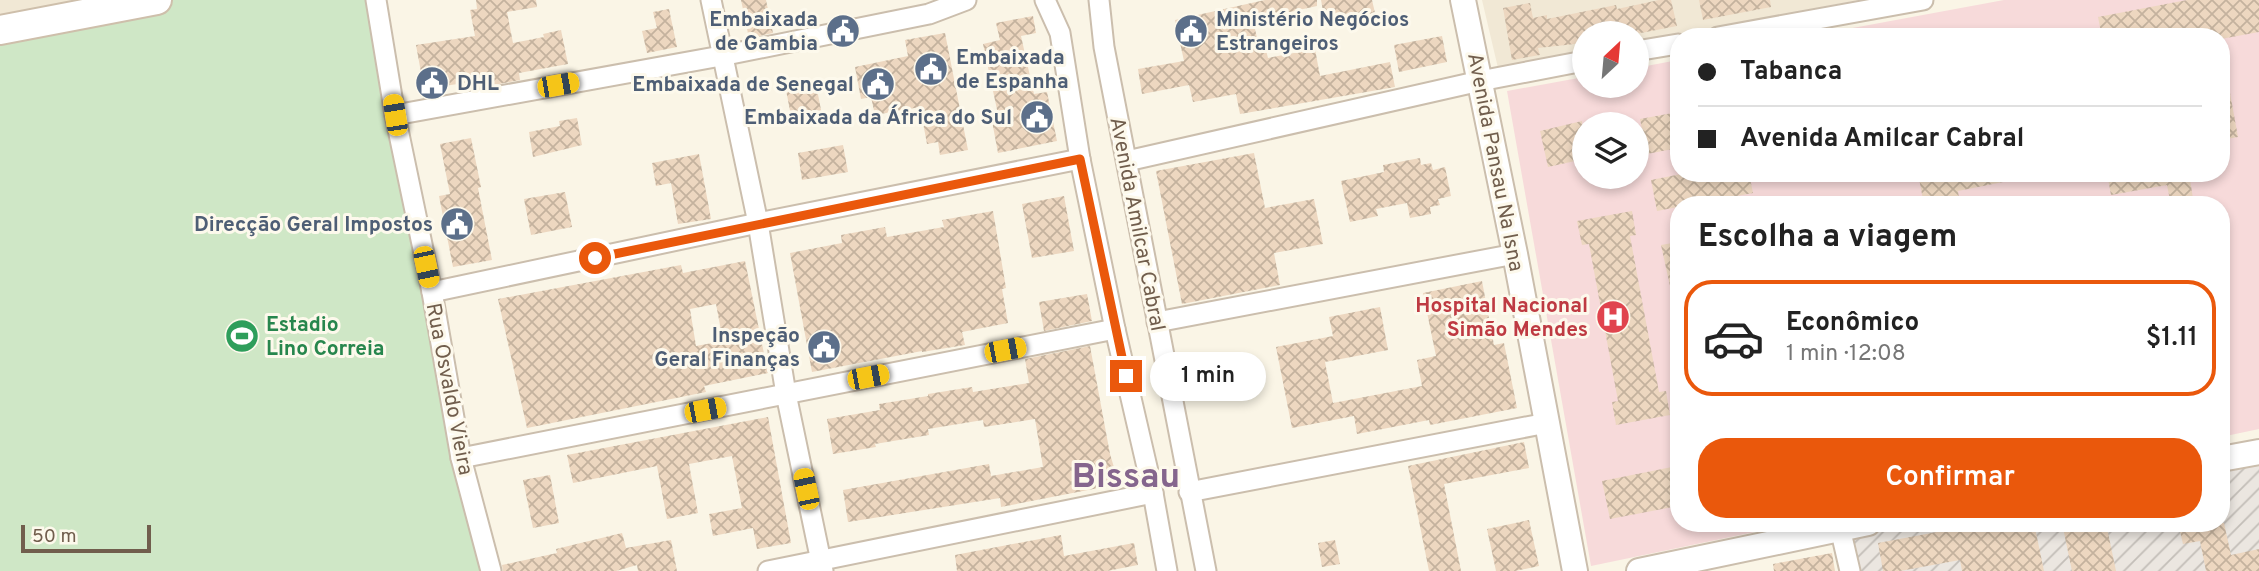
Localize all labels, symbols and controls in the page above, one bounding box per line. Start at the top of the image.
place label: Embaixada de Gambia [709,7,818,58]
place label: Ministério Negócios Estrangeiros [1216,7,1409,58]
public building icon: Embaixada de Gambia [824,12,862,50]
public building icon: Ministério Negócios Estrangeiros [1172,12,1210,50]
north arrow [1572,21,1648,98]
map controls [1572,21,1649,189]
place label: Embaixada de Espanha [956,45,1069,96]
public building icon: Embaixada de Espanha [912,50,950,88]
street label: Avenida Pansau Na Isna [1460,51,1529,274]
text: Tabanca [1740,56,1842,89]
public building icon: DHL [413,64,451,102]
public building icon: Embaixada de Senegal [859,65,897,103]
place label: DHL [457,71,499,98]
car [536,71,581,99]
place label: Embaixada de Senegal [632,72,854,99]
car [382,93,409,137]
public building icon: Embaixada da África do Sul [1018,98,1056,136]
place label: Embaixada da África do Sul [744,104,1012,132]
button: layers [1572,112,1649,189]
street label: Avenida Amilcar Cabral [1103,115,1171,334]
text: Avenida Amilcar Cabral [1740,123,2024,156]
public building icon: Direcção Geral Impostos [438,205,476,243]
place label: Direcção Geral Impostos [194,212,433,239]
text: Escolha a viagem [1698,218,1957,258]
route start [579,242,611,274]
car [412,244,441,290]
place label: Hospital Nacional Simão Mendes [1415,293,1588,344]
hospital icon: Hospital Nacional Simão Mendes [1594,298,1632,336]
street label: Rua Osvaldo Vieira [419,301,478,478]
icon: car [1702,307,1765,370]
text: Econômico [1786,307,1919,340]
place label: Estadio Lino Correia [266,312,385,363]
sports icon: Estadio Lino Correia [223,317,261,355]
text: $1.11 [2146,322,2198,355]
place label: Inspeção Geral Finanças [654,323,800,374]
public building icon: Inspeção Geral Finanças [805,328,843,366]
car [983,336,1028,364]
text: 1 min · 12:08 [1786,340,1906,369]
callout: 1 min [1150,352,1266,400]
route end [1110,360,1142,392]
text: 1 min [1181,362,1235,391]
car [846,363,891,391]
car [683,396,728,424]
button: Confirmar [1698,438,2202,518]
district label: Bissau [1072,456,1180,500]
car [792,466,821,512]
scale bar [21,522,150,554]
text: 50 m [32,525,77,549]

